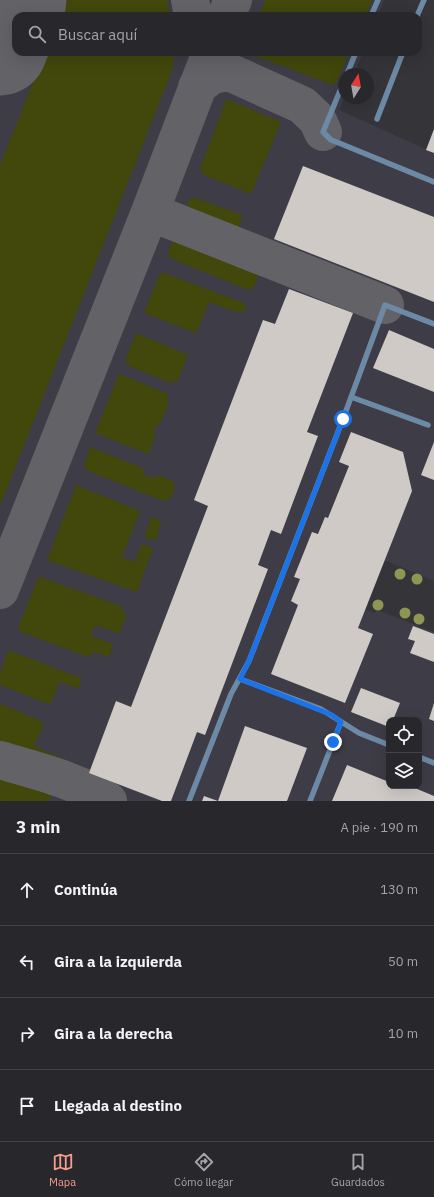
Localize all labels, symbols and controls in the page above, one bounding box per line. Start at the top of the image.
search box [12,12,422,56]
icon: search [26,23,48,45]
text: Buscar aquí [58,25,137,44]
north arrow [338,68,374,104]
route start [334,410,352,428]
map controls [386,717,422,789]
button: locate [386,717,422,753]
route end [324,733,342,751]
button: layers [386,753,422,789]
text: 3 min [16,816,60,838]
text: A pie · 190 m [340,819,418,836]
icon: ahead [16,879,38,901]
text: Continúa [54,880,118,899]
text: 130 m [380,881,418,898]
icon: left [16,951,38,973]
text: Gira a la izquierda [54,952,182,971]
text: 50 m [388,953,418,970]
icon: right [16,1023,38,1045]
text: Gira a la derecha [54,1024,173,1043]
text: 10 m [388,1025,418,1042]
icon: arrive [16,1095,38,1117]
text: Llegada al destino [54,1096,182,1115]
tab: Mapa [49,1151,76,1189]
tab: Cómo llegar [174,1151,233,1189]
tab: Guardados [331,1151,385,1189]

